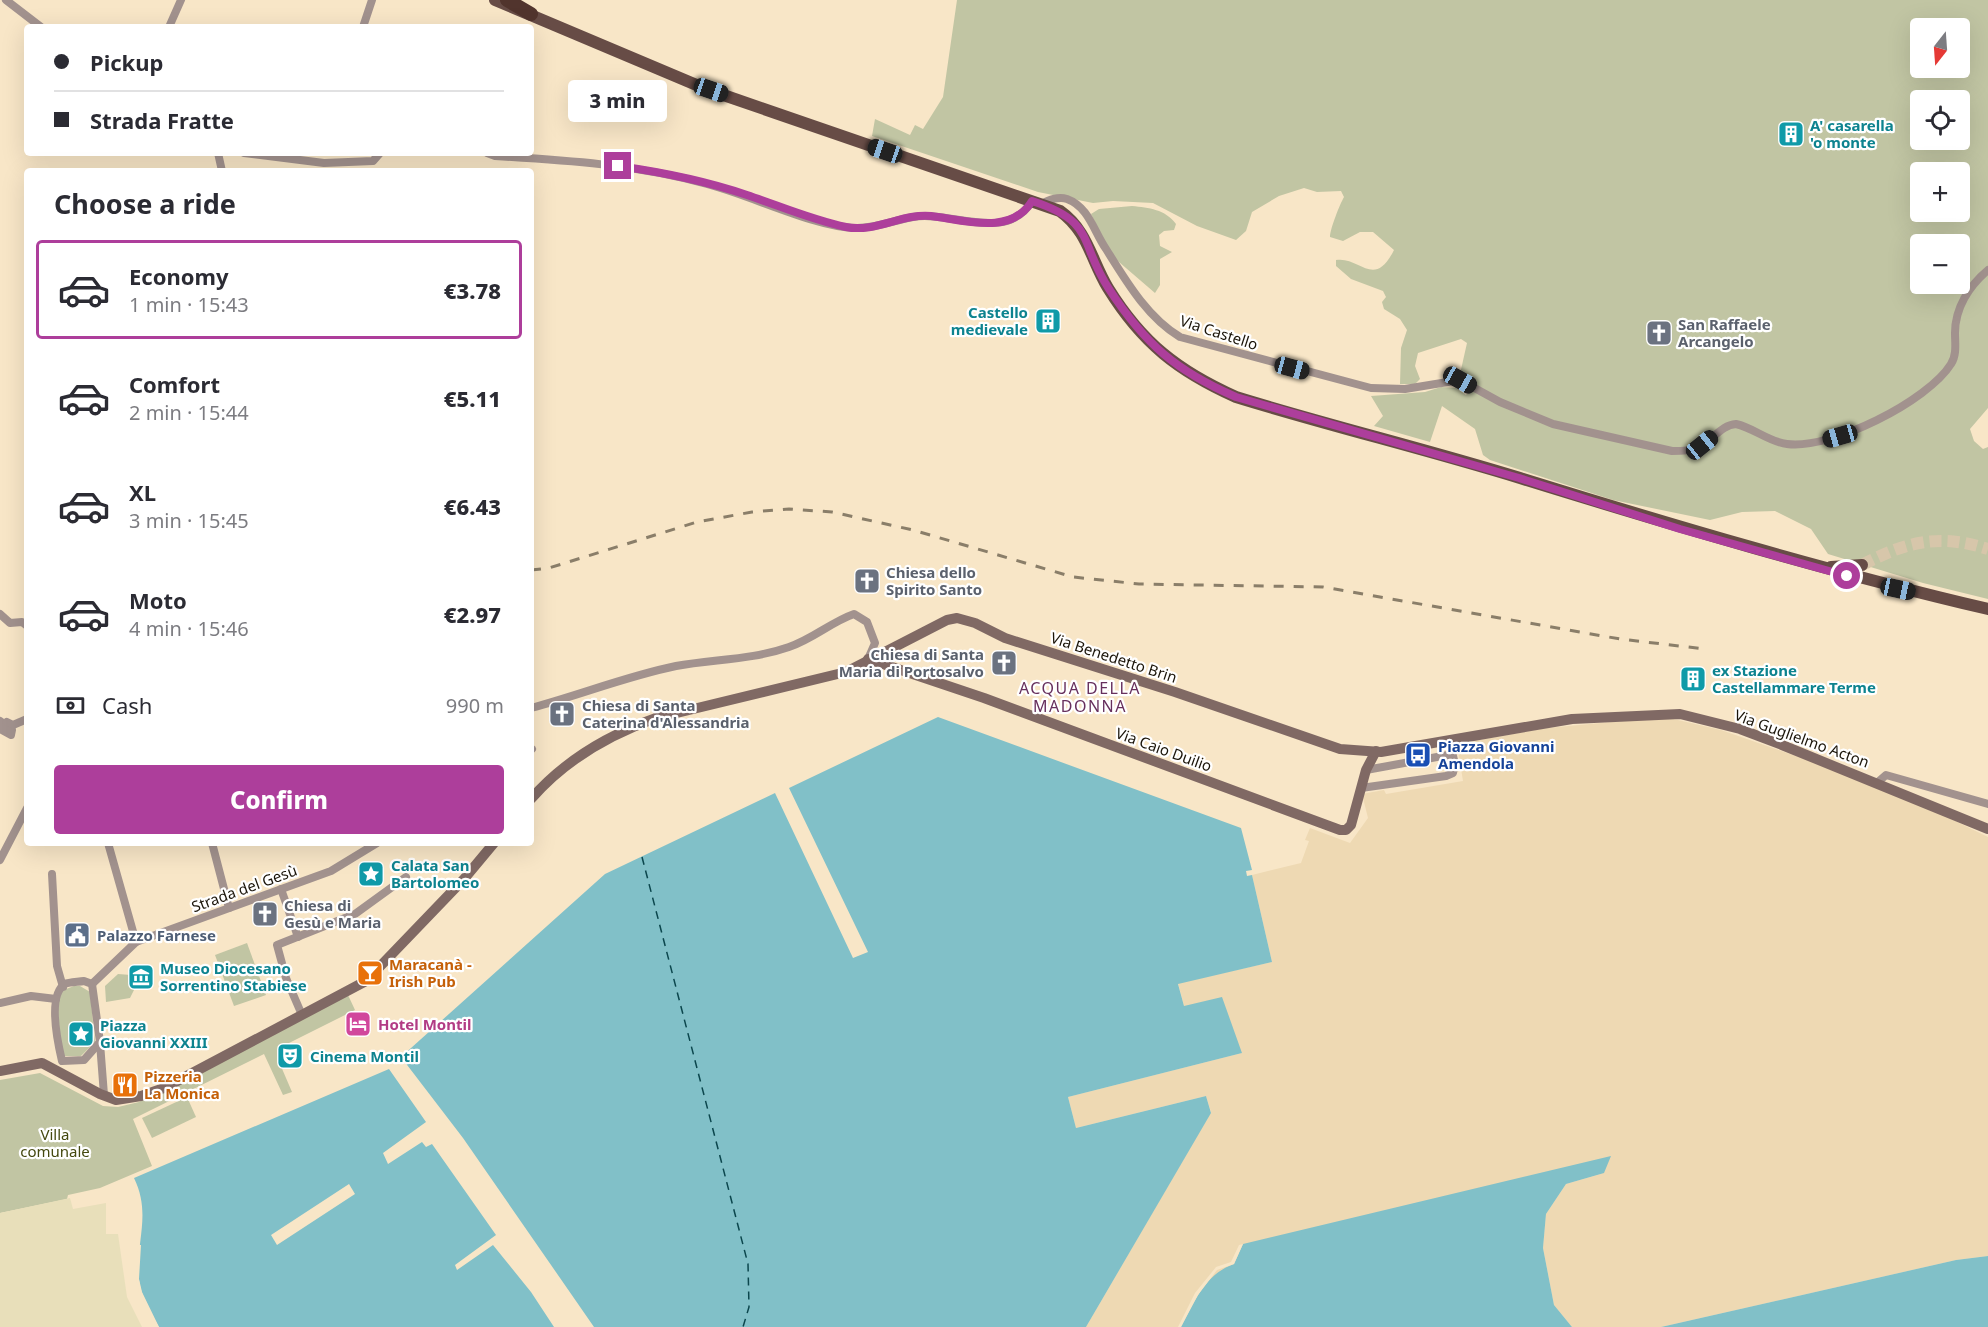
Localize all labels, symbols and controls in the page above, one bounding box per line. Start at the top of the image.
north arrow [1910,18,1970,78]
map controls [1910,18,1970,294]
text: Pickup [90,47,163,77]
car [691,76,731,104]
callout: 3 min [568,79,668,121]
text: 3 min [590,87,645,114]
button: locate [1910,90,1970,150]
text: Strada Fratte [90,105,234,135]
place label: A' casarella 'o monte [1810,115,1894,152]
building icon: A' casarella 'o monte [1776,119,1806,149]
car [865,137,905,165]
route end [604,152,631,179]
button: + [1910,162,1970,222]
text: Choose a ride [54,185,236,222]
button: − [1910,234,1970,294]
text: Economy [129,261,228,291]
icon: car [57,263,111,317]
text: €3.78 [444,275,501,305]
text: 1 min · 15:43 [129,291,249,318]
place label: Castello medievale [951,302,1028,339]
building icon: Castello medievale [1033,306,1063,336]
street label: Via Castello [1177,310,1261,354]
place label: San Raffaele Arcangelo [1678,314,1771,351]
church icon: San Raffaele Arcangelo [1644,318,1674,348]
car [1272,355,1312,381]
car [1440,363,1480,397]
text: Comfort [129,369,220,399]
icon: car [57,371,111,425]
text: €5.11 [444,383,501,413]
text: 2 min · 15:44 [129,399,249,426]
car [1820,422,1860,450]
car [1682,427,1722,463]
text: XL [129,477,156,507]
icon: car [57,479,111,533]
text: €6.43 [444,491,501,521]
text: 3 min · 15:45 [129,507,249,534]
place label: Chiesa dello Spirito Santo [886,562,982,599]
route start [1833,562,1860,589]
church icon: Chiesa dello Spirito Santo [852,566,882,596]
car [1879,576,1917,602]
text: Moto [129,585,187,615]
icon: car [57,587,111,641]
text: €2.97 [444,599,501,629]
text: 4 min · 15:46 [129,615,249,642]
street label: Via Benedetto Brin [1048,627,1180,687]
place label: Chiesa di Santa Maria di Portosalvo [839,644,984,681]
church icon: Chiesa di Santa Maria di Portosalvo [989,648,1019,678]
place label: ex Stazione Castellammare Terme [1712,660,1876,697]
building icon: ex Stazione Castellammare Terme [1678,664,1708,694]
district label: ACQUA DELLA MADONNA [1019,677,1141,717]
icon: cash [54,689,87,722]
text: Cash [102,690,152,720]
text: 990 m [446,692,504,719]
place label: Chiesa di Santa Caterina d'Alessandria [582,695,750,732]
church icon: Chiesa di Santa Caterina d'Alessandria [547,699,577,729]
street label: Via Guglielmo Acton [1732,704,1872,772]
street label: Via Caio Duilio [1113,722,1215,776]
place label: Piazza Giovanni Amendola [1438,736,1554,773]
bus stop icon: Piazza Giovanni Amendola [1403,740,1433,770]
button: Confirm [54,765,504,834]
place label: Calata San Bartolomeo [391,855,479,892]
place icon: Calata San Bartolomeo [356,859,386,889]
street label: Strada del Gesù [189,860,299,916]
place label: Chiesa di Gesù e Maria [284,895,381,932]
church icon: Chiesa di Gesù e Maria [250,899,280,929]
public building icon: Palazzo Farnese [62,920,92,950]
place label: Palazzo Farnese [97,925,216,945]
place label: Maracanà - Irish Pub [389,954,472,991]
place label: Museo Diocesano Sorrentino Stabiese [160,958,307,995]
bar icon: Maracanà - Irish Pub [355,958,385,988]
museum icon: Museo Diocesano Sorrentino Stabiese [126,962,156,992]
hotel icon: Hotel Montil [343,1009,373,1039]
place label: Hotel Montil [378,1014,471,1034]
place label: Piazza Giovanni XXIII [100,1015,208,1052]
place icon: Piazza Giovanni XXIII [66,1019,96,1049]
theatre icon: Cinema Montil [275,1041,305,1071]
place label: Cinema Montil [310,1046,419,1066]
place label: Pizzeria La Monica [144,1066,220,1103]
restaurant icon: Pizzeria La Monica [110,1070,140,1100]
park label: Villa comunale [20,1124,90,1161]

